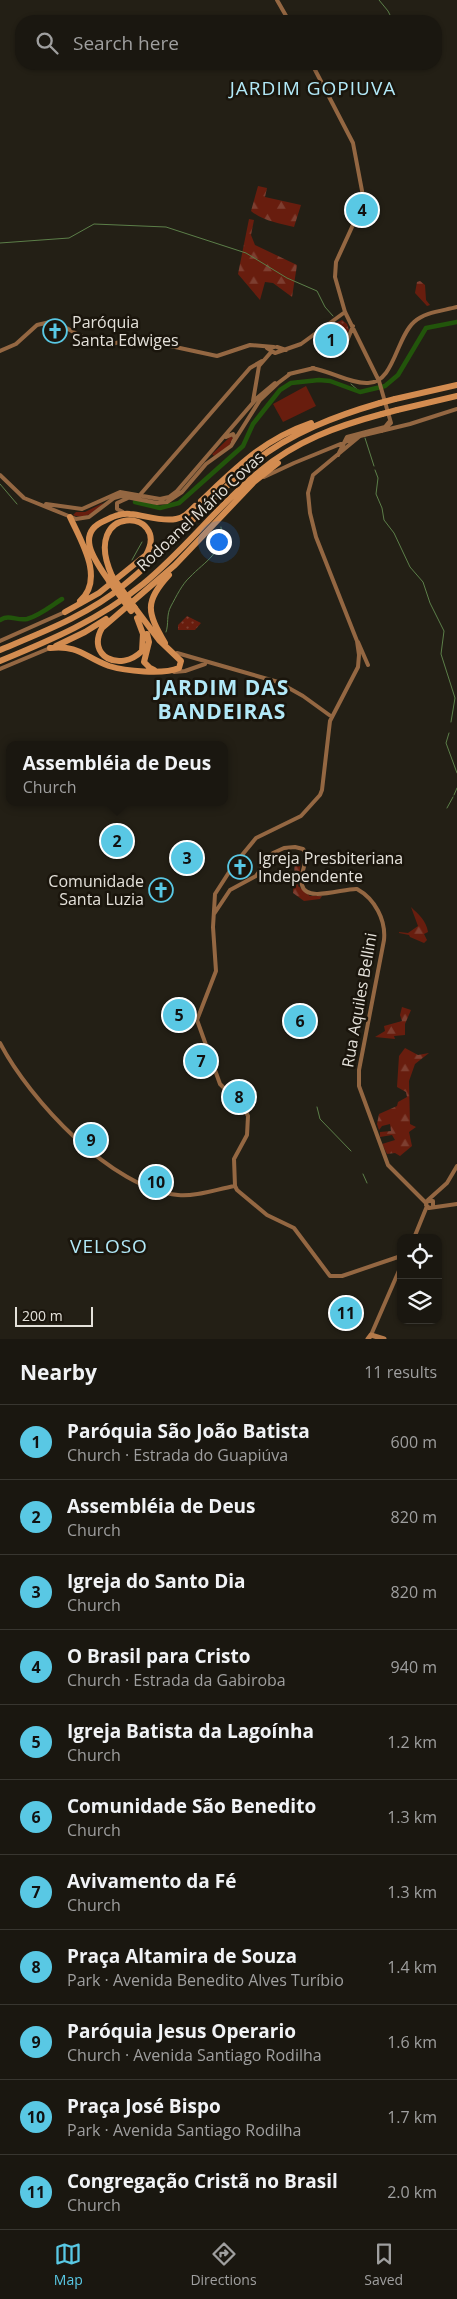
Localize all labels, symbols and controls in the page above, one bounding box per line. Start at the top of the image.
search box [15,15,442,70]
icon: search [33,29,61,57]
text: Search here [73,30,179,56]
district label: JARDIM GOPIUVA [228,75,396,101]
pin: 4 [346,191,378,229]
place label: Paróquia Santa Edwiges [72,311,179,351]
church icon: Paróquia Santa Edwiges [42,318,68,344]
pin: 1 [315,321,347,359]
street label: Rodoanel Mário Covas [132,446,268,576]
your location [206,529,232,555]
district label: JARDIM DAS BANDEIRAS [153,673,289,725]
popup [6,741,228,806]
text: Assembléia de Deus [23,750,211,776]
text: Church [23,776,76,798]
pin: 2 [101,822,133,860]
pin: 3 [171,839,203,877]
place label: Igreja Presbiteriana Independente [258,847,403,887]
church icon: Igreja Presbiteriana Independente [227,854,253,880]
place label: Comunidade Santa Luzia [48,870,144,910]
church icon: Comunidade Santa Luzia [148,877,174,903]
street label: Rua Aquiles Bellini [336,931,382,1069]
pin: 5 [163,996,195,1034]
pin: 6 [284,1002,316,1040]
pin: 7 [185,1042,217,1080]
pin: 8 [223,1078,255,1116]
pin: 9 [75,1121,107,1159]
pin: 10 [140,1163,172,1201]
district label: VELOSO [70,1233,148,1259]
map controls [397,1234,442,1324]
button: locate [397,1234,442,1279]
button: layers [397,1279,442,1324]
pin: 11 [330,1294,362,1332]
scale bar [15,1304,92,1327]
text: 200 m [22,1306,63,1325]
text: Nearby [20,1358,97,1386]
text: 11 results [364,1361,437,1383]
text: Paróquia São João Batista [67,1418,310,1444]
text: 1 [31,1431,41,1453]
text: 600 m [391,1431,437,1453]
text: Church · Estrada do Guapiúva [67,1444,288,1466]
text: Assembléia de Deus [67,1493,256,1519]
text: 2 [31,1506,41,1528]
text: 820 m [391,1506,437,1528]
text: Church [67,1519,121,1541]
text: Igreja do Santo Dia [67,1568,246,1594]
text: 3 [31,1581,41,1603]
text: 820 m [391,1581,437,1603]
text: Church [67,1594,121,1616]
text: O Brasil para Cristo [67,1643,250,1669]
text: 4 [31,1656,41,1678]
text: 940 m [391,1656,437,1678]
text: Church · Estrada da Gabiroba [67,1669,286,1691]
text: Igreja Batista da Lagoínha [67,1718,314,1744]
text: 5 [31,1731,41,1753]
text: 1.2 km [387,1731,437,1753]
text: Church [67,1744,121,1766]
text: Comunidade São Benedito [67,1793,316,1819]
text: 6 [31,1806,41,1828]
text: 1.3 km [387,1806,437,1828]
text: Church [67,1819,121,1841]
text: Avivamento da Fé [67,1868,236,1894]
text: 7 [31,1881,41,1903]
text: 1.3 km [387,1881,437,1903]
text: Church [67,1894,121,1916]
text: Praça Altamira de Souza [67,1943,297,1969]
text: 8 [31,1956,41,1978]
text: 1.4 km [387,1956,437,1978]
text: Park · Avenida Benedito Alves Turíbio [67,1969,344,1991]
text: Paróquia Jesus Operario [67,2018,296,2044]
text: 9 [31,2031,41,2053]
text: 1.6 km [387,2031,437,2053]
text: Church · Avenida Santiago Rodilha [67,2044,322,2066]
text: Praça José Bispo [67,2093,221,2119]
text: 10 [27,2106,45,2128]
text: 1.7 km [387,2106,437,2128]
text: Park · Avenida Santiago Rodilha [67,2119,301,2141]
text: Congregação Cristã no Brasil [67,2168,338,2194]
text: 11 [27,2181,45,2203]
text: 2.0 km [387,2181,437,2203]
text: Church [67,2194,121,2216]
tab: Map [54,2240,83,2289]
tab: Directions [190,2240,257,2289]
tab: Saved [364,2240,403,2289]

